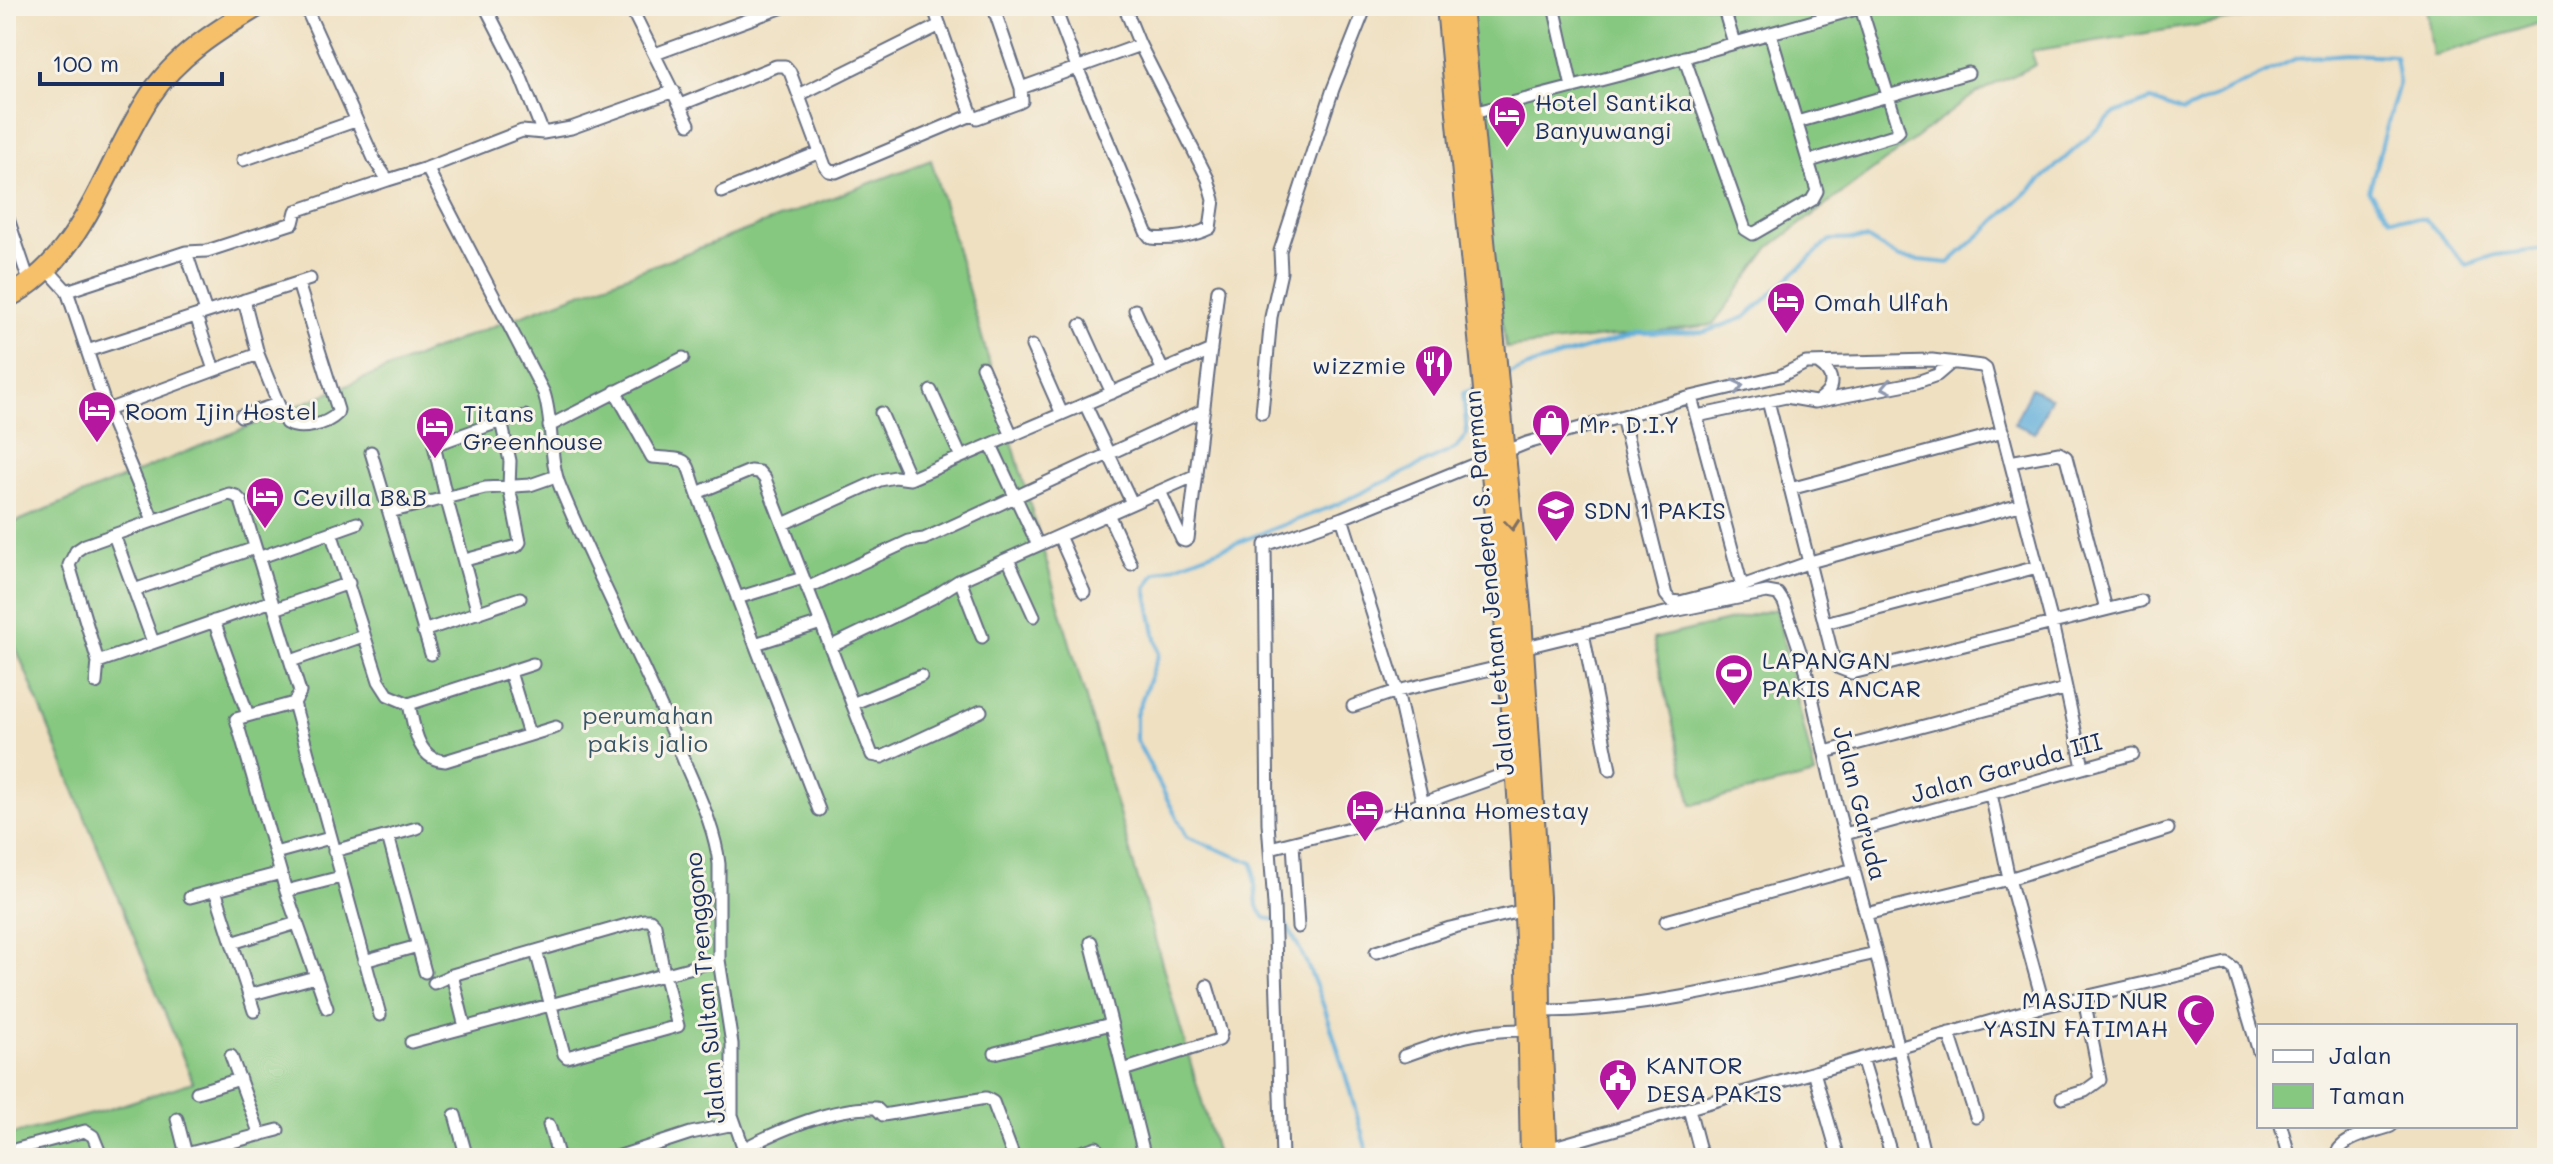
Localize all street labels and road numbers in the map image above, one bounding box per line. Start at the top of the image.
street label: Jalan Letnan Jenderal S. Parman [1456,389,1520,777]
street label: Jalan Garuda [1827,723,1895,883]
street label: Jalan Garuda III [1907,725,2105,809]
street label: Jalan Sultan Trenggono [677,851,731,1125]

